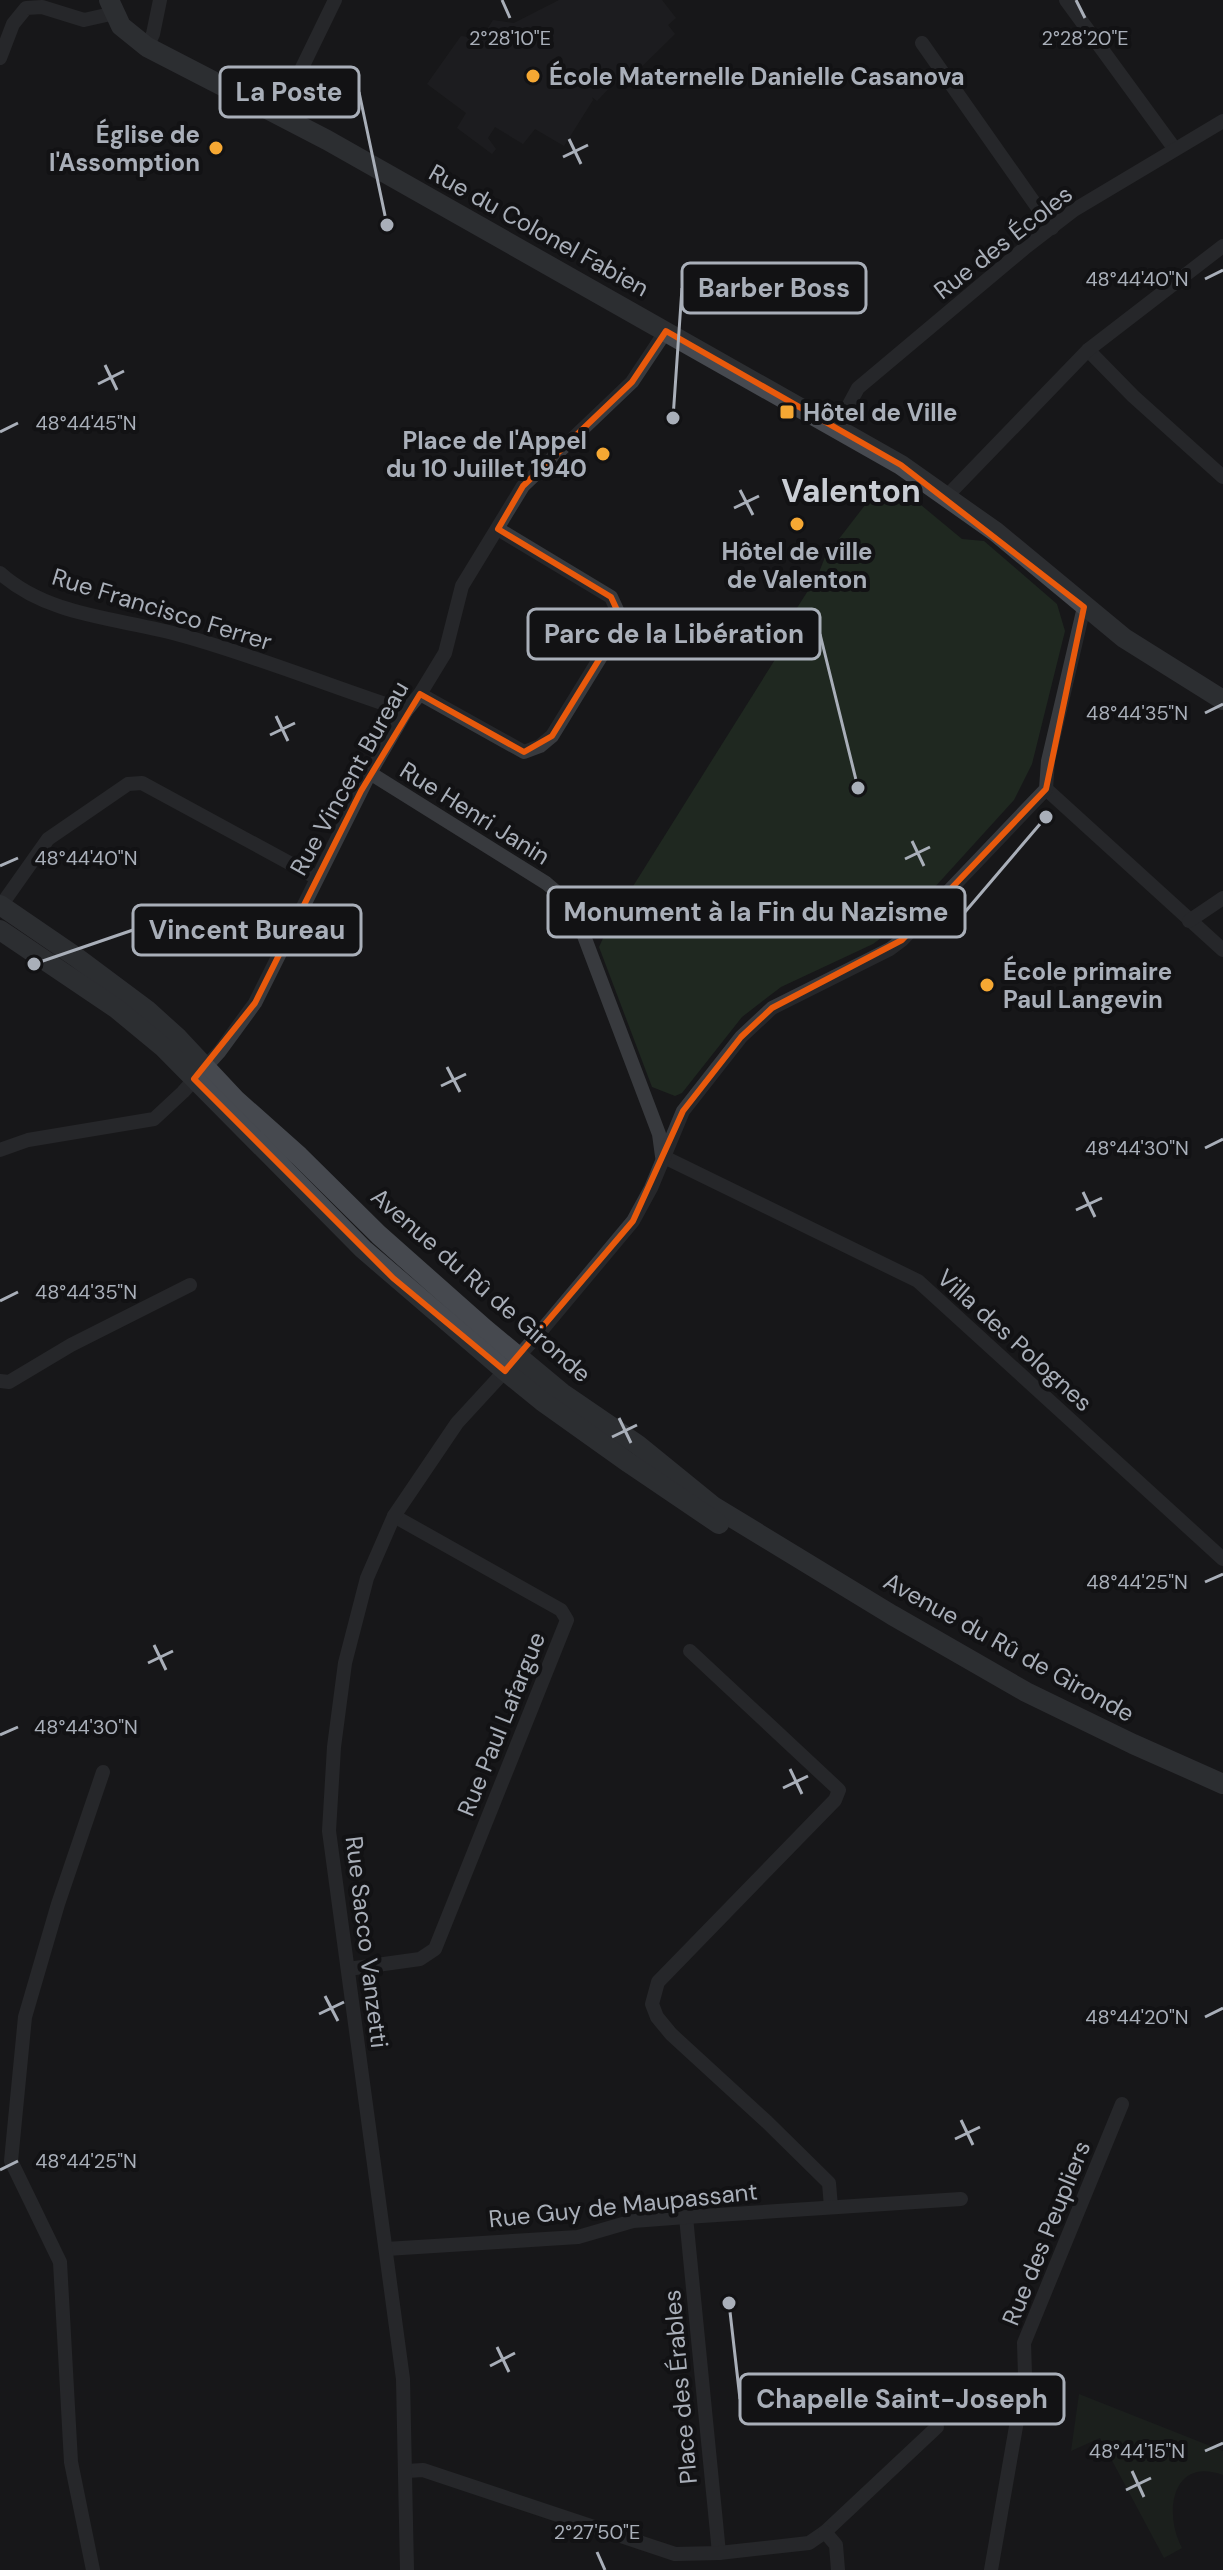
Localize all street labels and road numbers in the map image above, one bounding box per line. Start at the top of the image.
street label: Rue du Colonel Fabien [424,157,654,303]
street label: Rue des Écoles [927,178,1079,306]
street label: Rue Francisco Ferrer [48,561,276,657]
street label: Rue Vincent Bureau [283,675,415,881]
street label: Rue Henri Janin [394,754,556,872]
street label: Avenue du Rû de Gironde [365,1181,597,1389]
street label: Villa des Polognes [931,1262,1099,1418]
street label: Avenue du Rû de Gironde [878,1565,1140,1729]
street label: Rue Paul Lafargue [450,1627,552,1821]
street label: Rue Sacco Vanzetti [339,1834,395,2050]
street label: Rue des Peupliers [995,2136,1097,2330]
street label: Rue Guy de Maupassant [487,2175,759,2235]
street label: Place des Érables [656,2289,704,2485]

